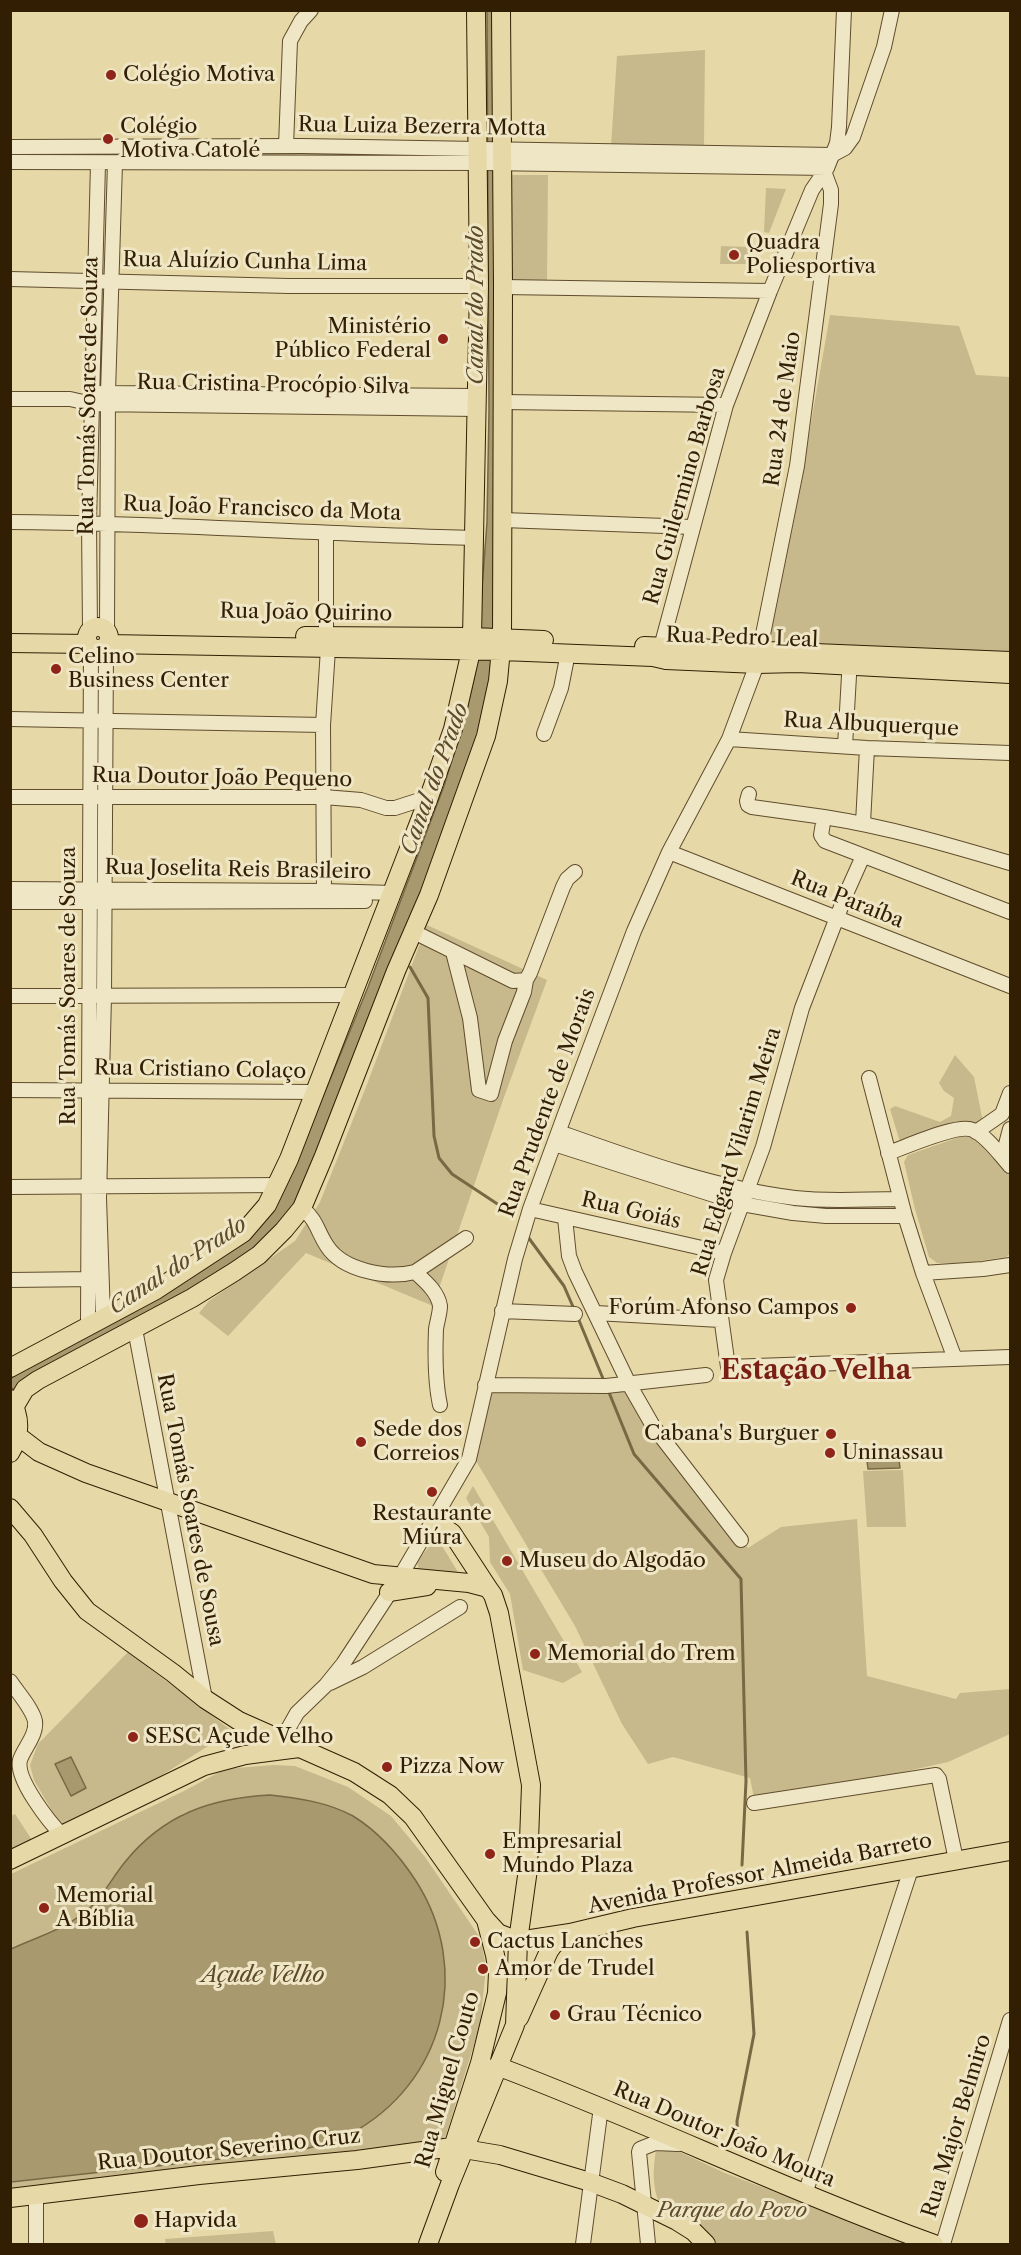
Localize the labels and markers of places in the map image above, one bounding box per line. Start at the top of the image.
place label: Colégio Motiva [123,62,275,88]
marker: Colégio Motiva [104,68,118,82]
place label: Colégio Motiva Catolé [120,114,260,164]
marker: Colégio Motiva Catolé [101,132,115,146]
place label: Quadra Poliesportiva [746,230,876,280]
marker: Quadra Poliesportiva [727,248,741,262]
place label: Ministério Público Federal [275,314,431,364]
marker: Ministério Público Federal [436,332,450,346]
place label: Celino Business Center [68,644,229,694]
marker: Celino Business Center [49,662,63,676]
place label: Forúm Afonso Campos [609,1295,839,1321]
marker: Forúm Afonso Campos [844,1301,858,1315]
place label: Sede dos Correios [373,1417,462,1467]
place label: Cabana's Burguer [644,1421,819,1447]
marker: Cabana's Burguer [824,1427,838,1441]
marker: Sede dos Correios [354,1435,368,1449]
place label: Uninassau [842,1440,944,1466]
marker: Uninassau [823,1446,837,1460]
marker: Restaurante Miúra [425,1485,439,1499]
place label: Restaurante Miúra [372,1501,492,1551]
place label: Museu do Algodão [519,1548,706,1574]
marker: Museu do Algodão [500,1554,514,1568]
place label: Memorial do Trem [547,1641,736,1667]
marker: Memorial do Trem [528,1647,542,1661]
place label: SESC Açude Velho [145,1724,333,1750]
marker: SESC Açude Velho [126,1730,140,1744]
place label: Pizza Now [399,1754,504,1780]
marker: Pizza Now [380,1760,394,1774]
place label: Empresarial Mundo Plaza [502,1829,633,1879]
marker: Empresarial Mundo Plaza [483,1847,497,1861]
place label: Memorial A Bíblia [56,1883,153,1933]
marker: Memorial A Bíblia [37,1901,51,1915]
place label: Cactus Lanches [487,1929,643,1955]
marker: Cactus Lanches [468,1935,482,1949]
place label: Amor de Trudel [495,1956,655,1982]
marker: Amor de Trudel [476,1962,490,1976]
place label: Grau Técnico [567,2002,702,2028]
marker: Grau Técnico [548,2008,562,2022]
place label: Hapvida [154,2208,237,2234]
marker: Hapvida [132,2212,150,2230]

